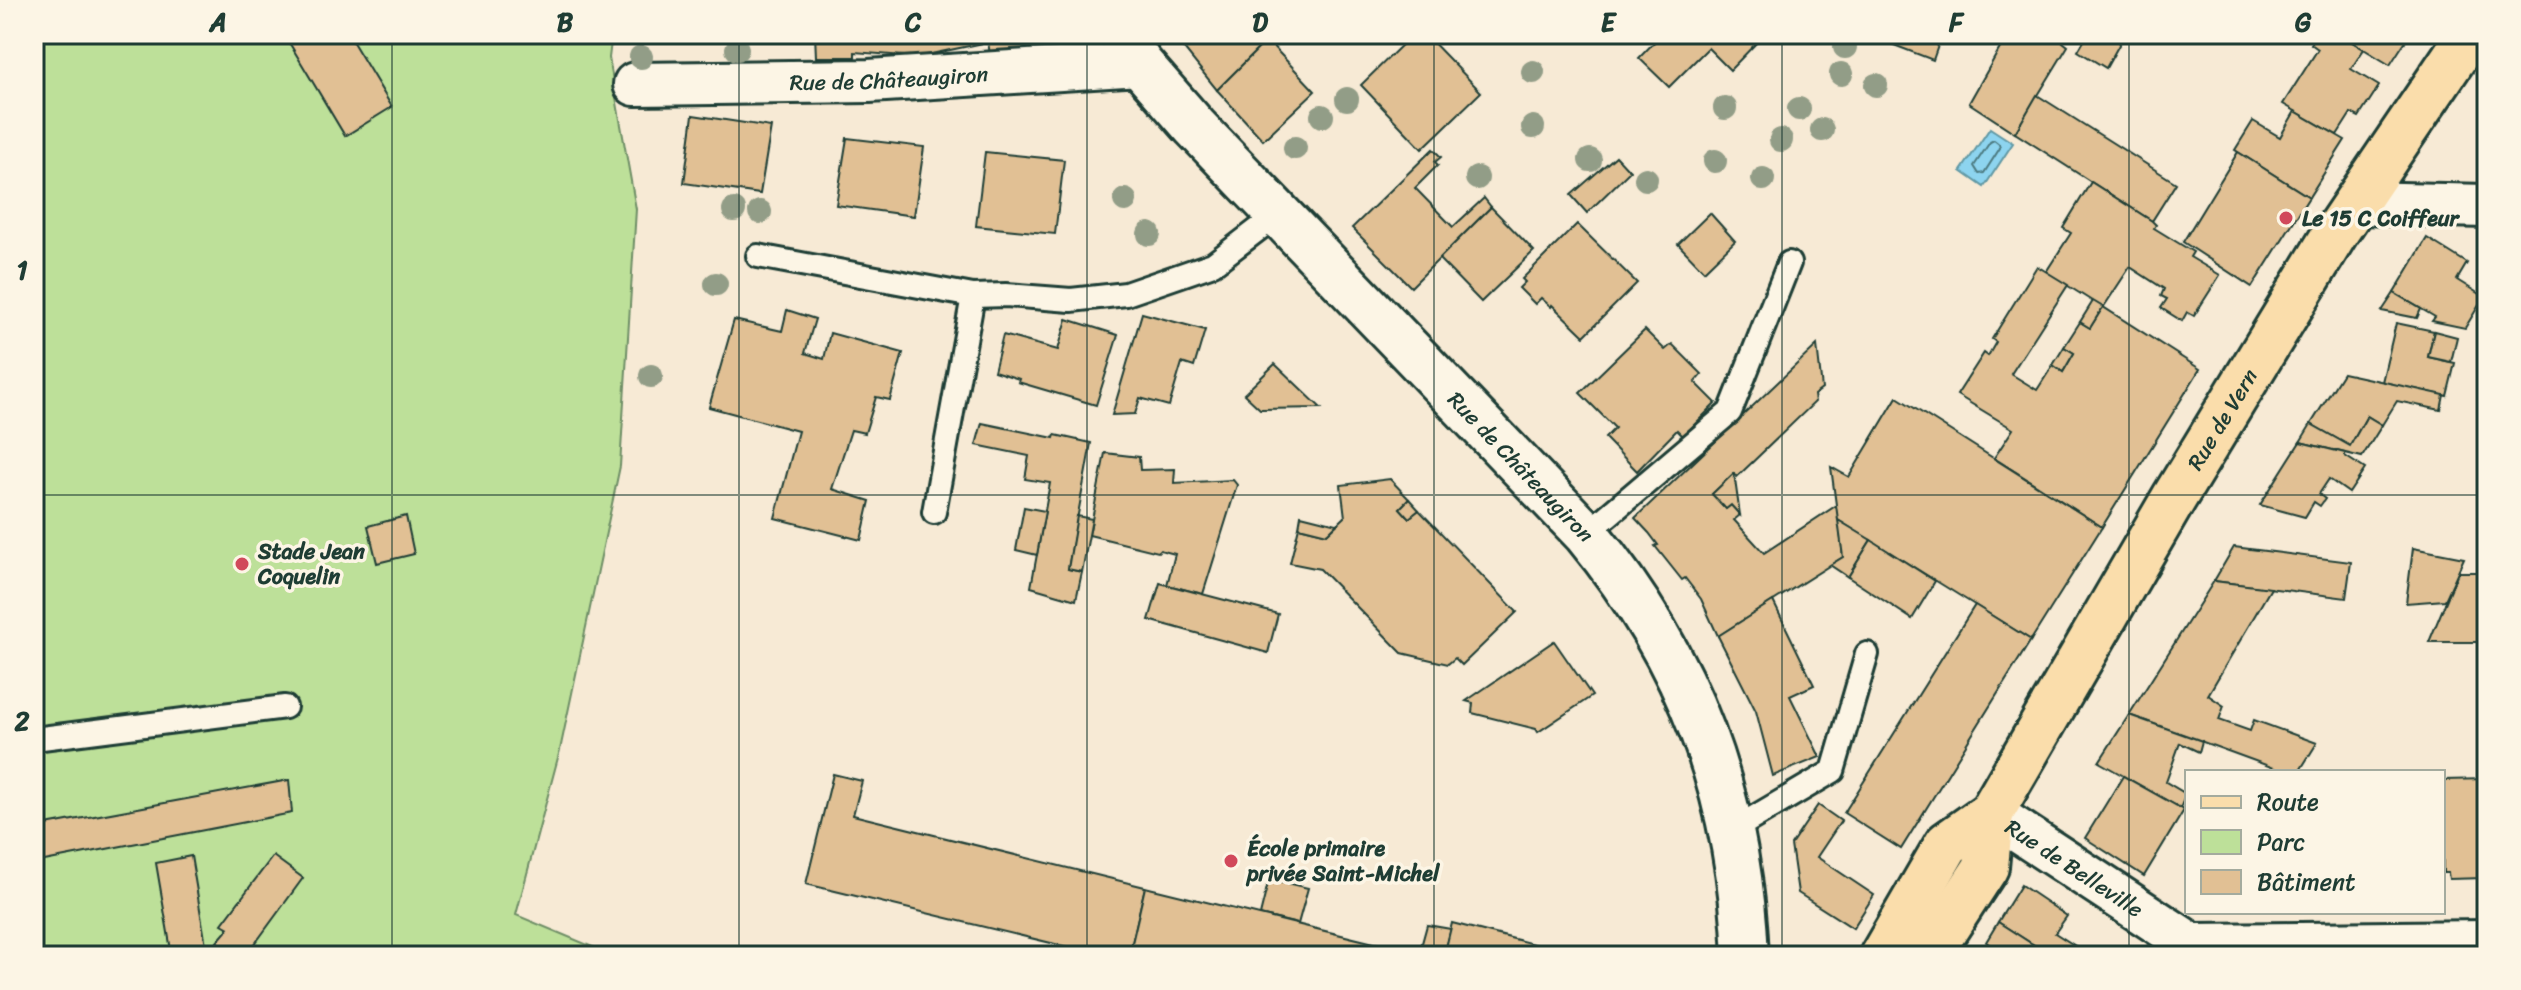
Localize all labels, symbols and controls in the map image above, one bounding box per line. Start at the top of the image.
text: A [208,0,227,45]
text: B [557,0,574,45]
text: C [904,0,922,45]
text: D [1252,0,1268,45]
text: E [1601,0,1618,45]
text: F [1948,0,1965,45]
text: G [2295,0,2312,45]
street label: Rue de Châteaugiron [789,55,989,102]
place label: Le 15 C Coiffeur [2302,199,2461,238]
marker: Le 15 C Coiffeur [2277,209,2295,227]
text: 1 [16,247,28,293]
street label: Rue de Vern [2176,361,2269,478]
street label: Rue de Châteaugiron [1438,382,1604,552]
place label: Stade Jean Coquelin [257,532,365,596]
marker: Stade Jean Coquelin [233,555,251,573]
text: 2 [13,698,30,744]
legend [2185,770,2445,914]
text: Route [2257,781,2319,823]
street label: Rue de Belleville [1997,808,2152,928]
text: Parc [2257,821,2305,863]
place label: École primaire privée Saint-Michel [1245,829,1441,893]
marker: École primaire privée Saint-Michel [1222,852,1240,870]
text: Bâtiment [2257,861,2356,903]

